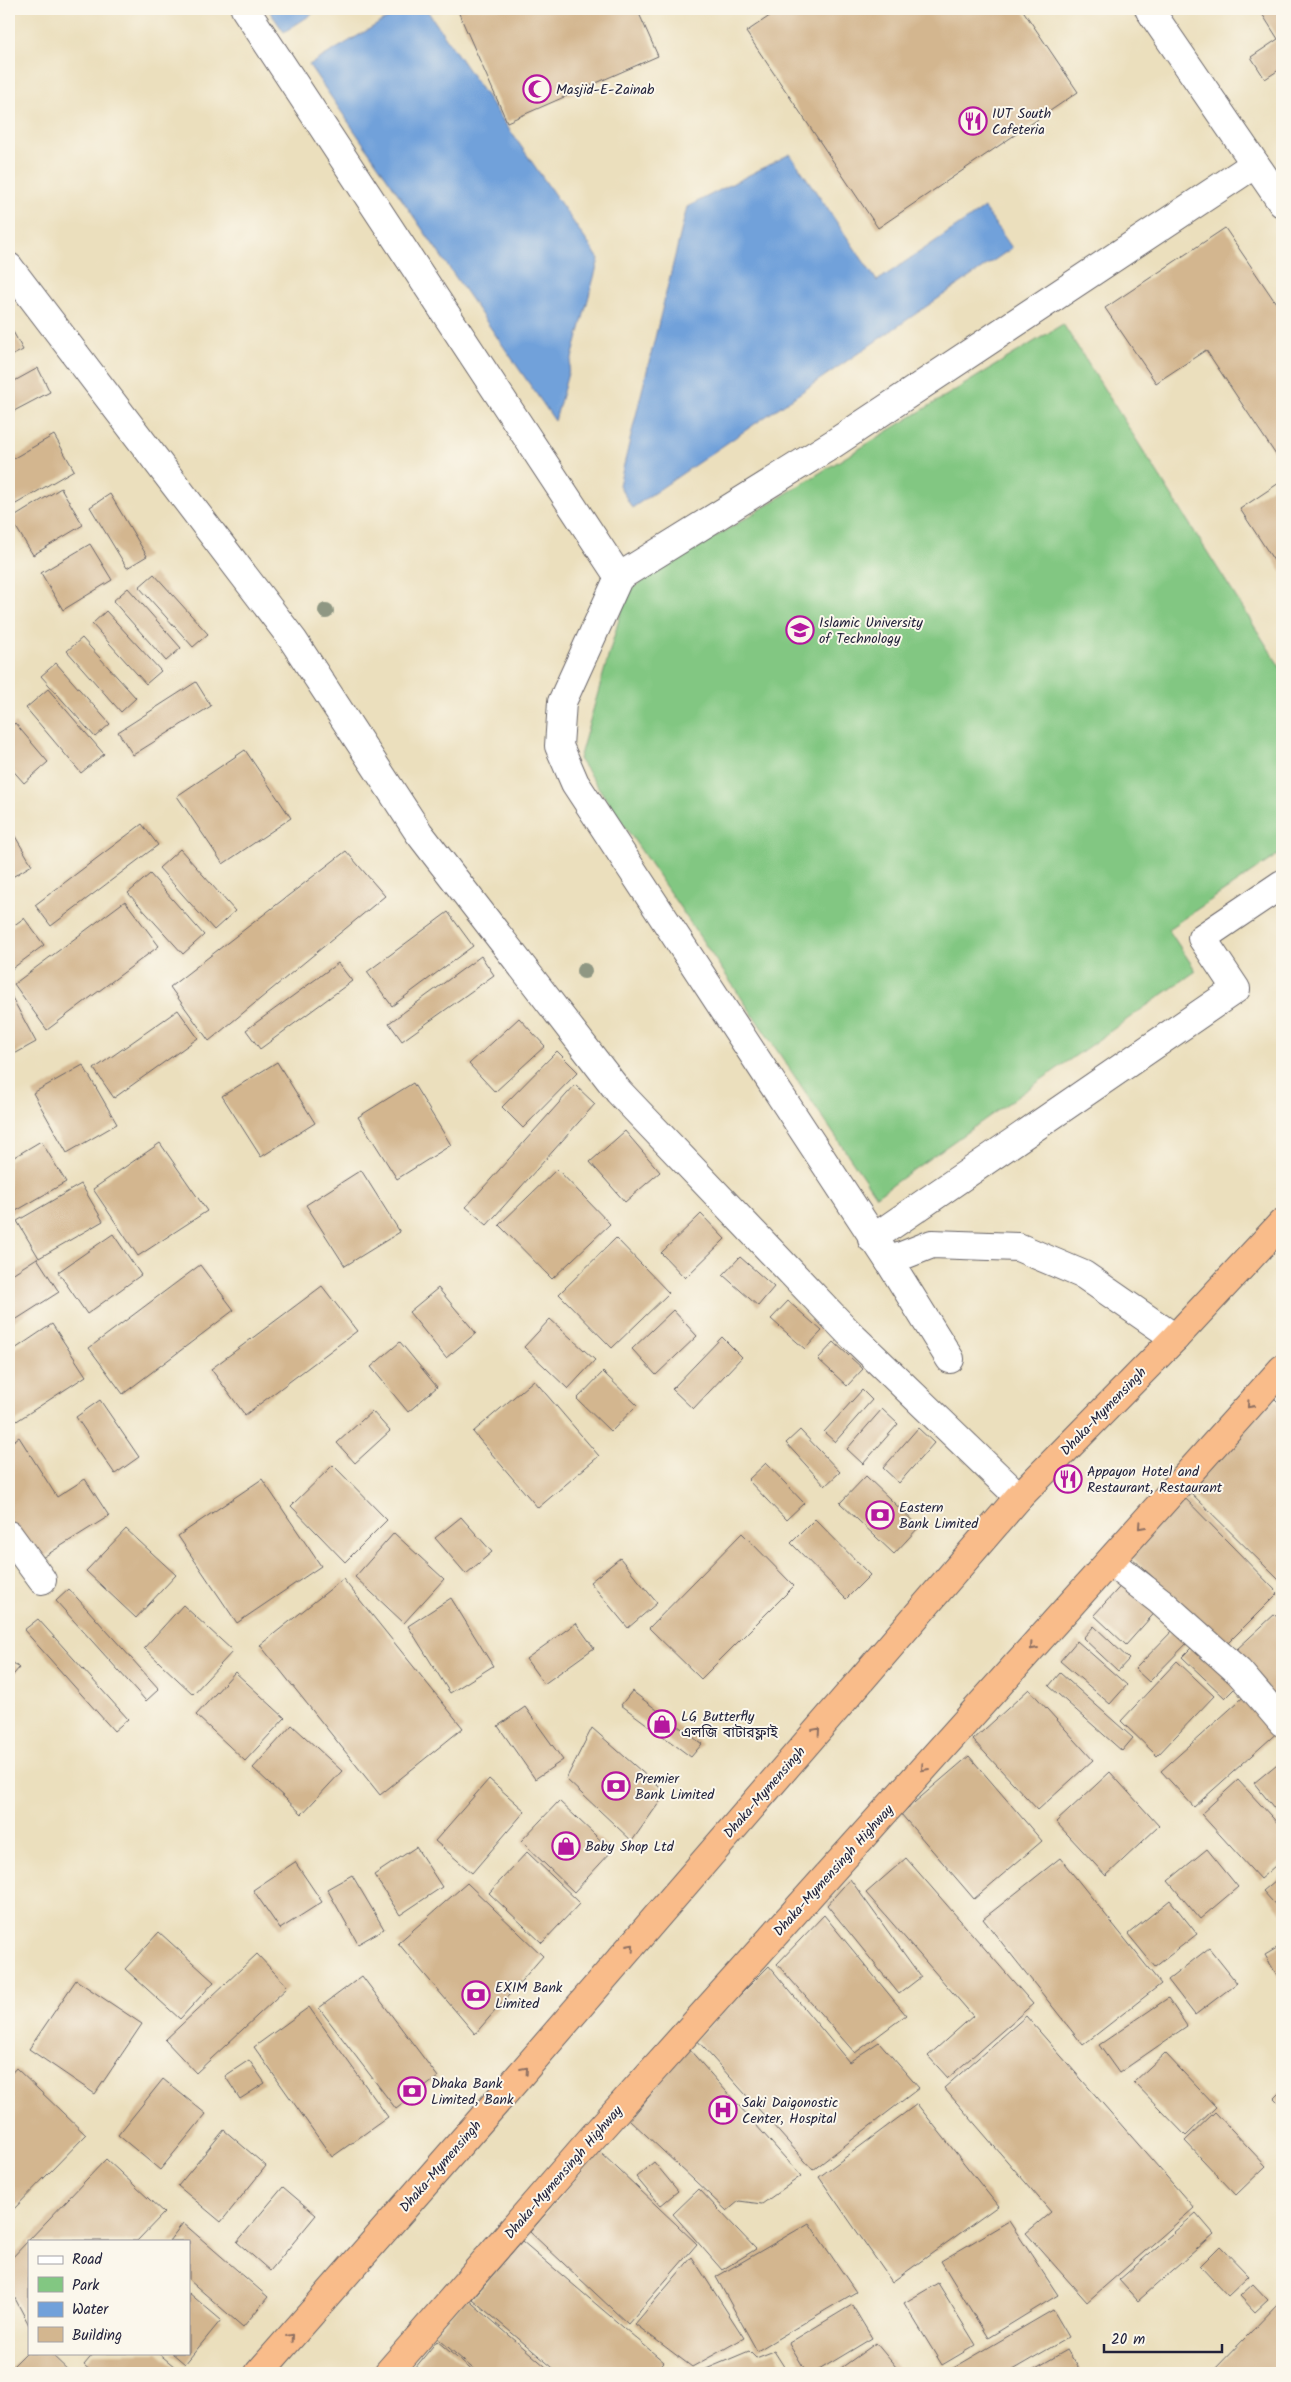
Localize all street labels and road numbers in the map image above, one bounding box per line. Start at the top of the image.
street label: Dhaka-Mymensingh [1055,1362,1152,1461]
street label: Dhaka-Mymensingh [718,1742,811,1844]
street label: Dhaka-Mymensingh Highway [768,1799,899,1942]
street label: Dhaka-Mymensingh Highway [499,2101,628,2244]
street label: Dhaka-Mymensingh [394,2116,487,2218]

